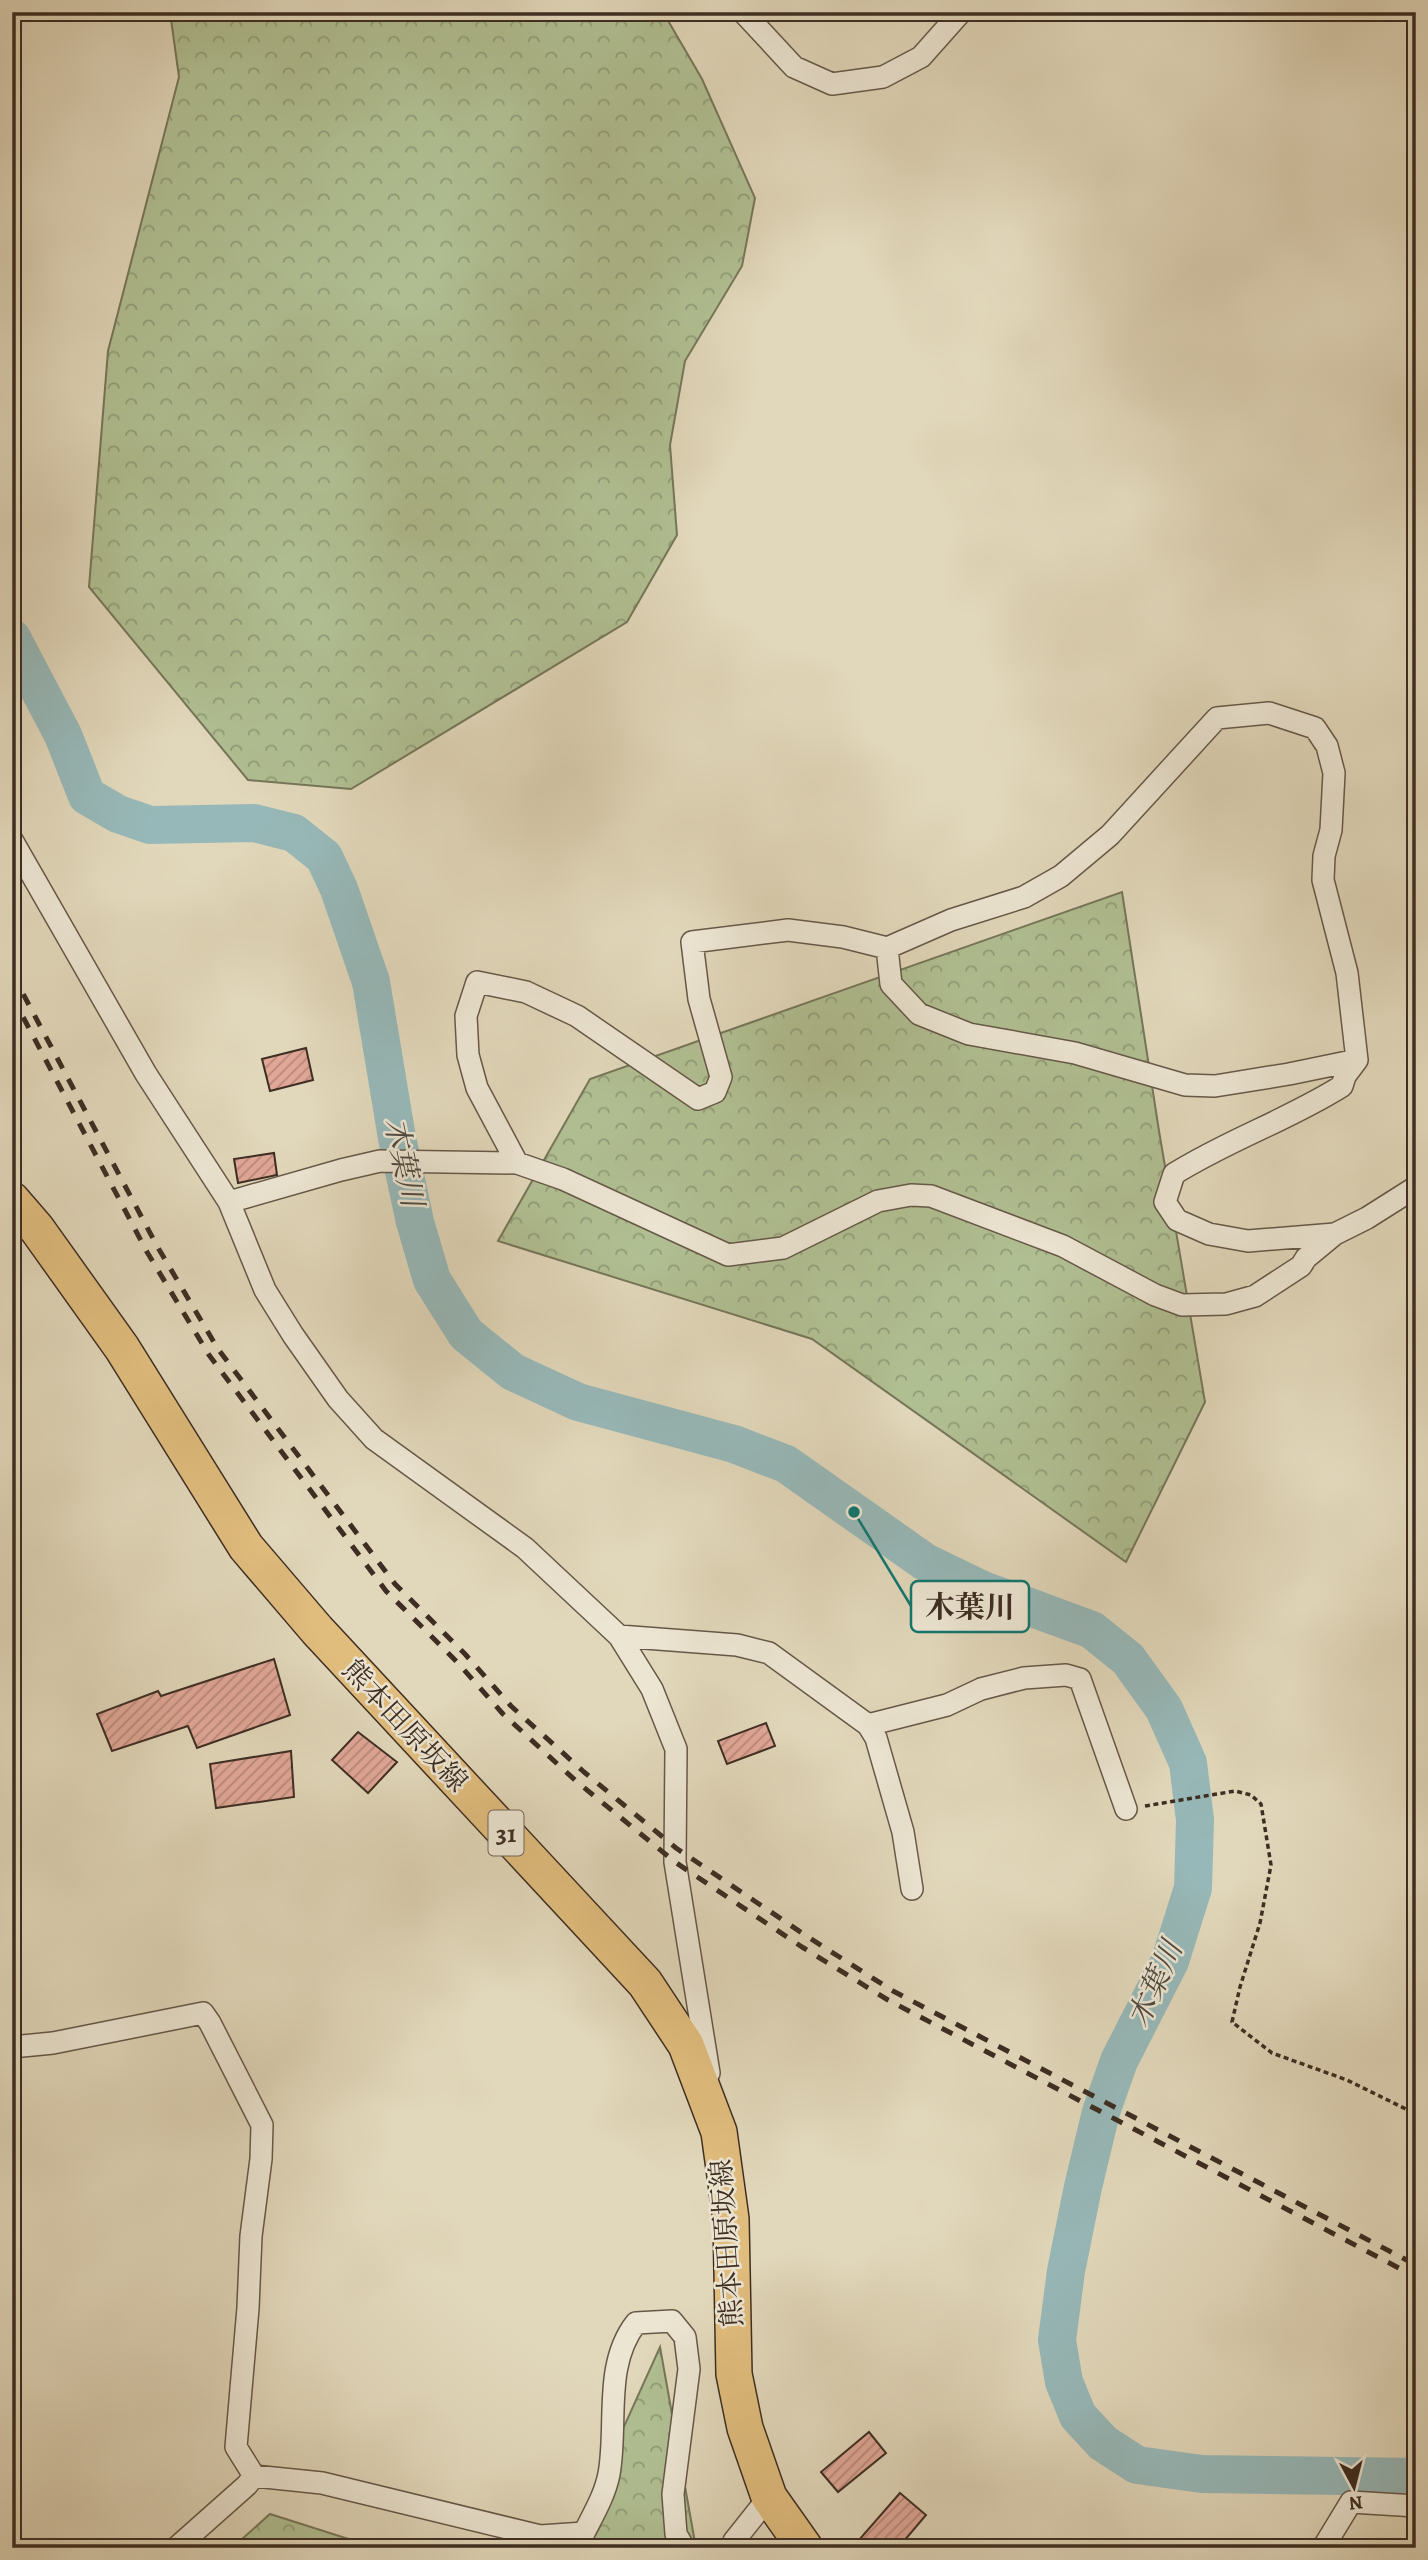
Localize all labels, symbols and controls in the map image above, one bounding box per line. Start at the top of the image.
water label: 木葉川 [375,1114,434,1213]
callout: 木葉川 [911,1581,1029,1632]
text: 木葉川 [925,1587,1015,1627]
street label: 熊本田原坂線 [334,1652,476,1800]
road number: 31 [489,1810,524,1856]
water label: 木葉川 [1118,1932,1193,2033]
street label: 熊本田原坂線 [702,2158,752,2328]
north arrow [1320,2452,1390,2522]
text: N [1347,2489,1364,2517]

